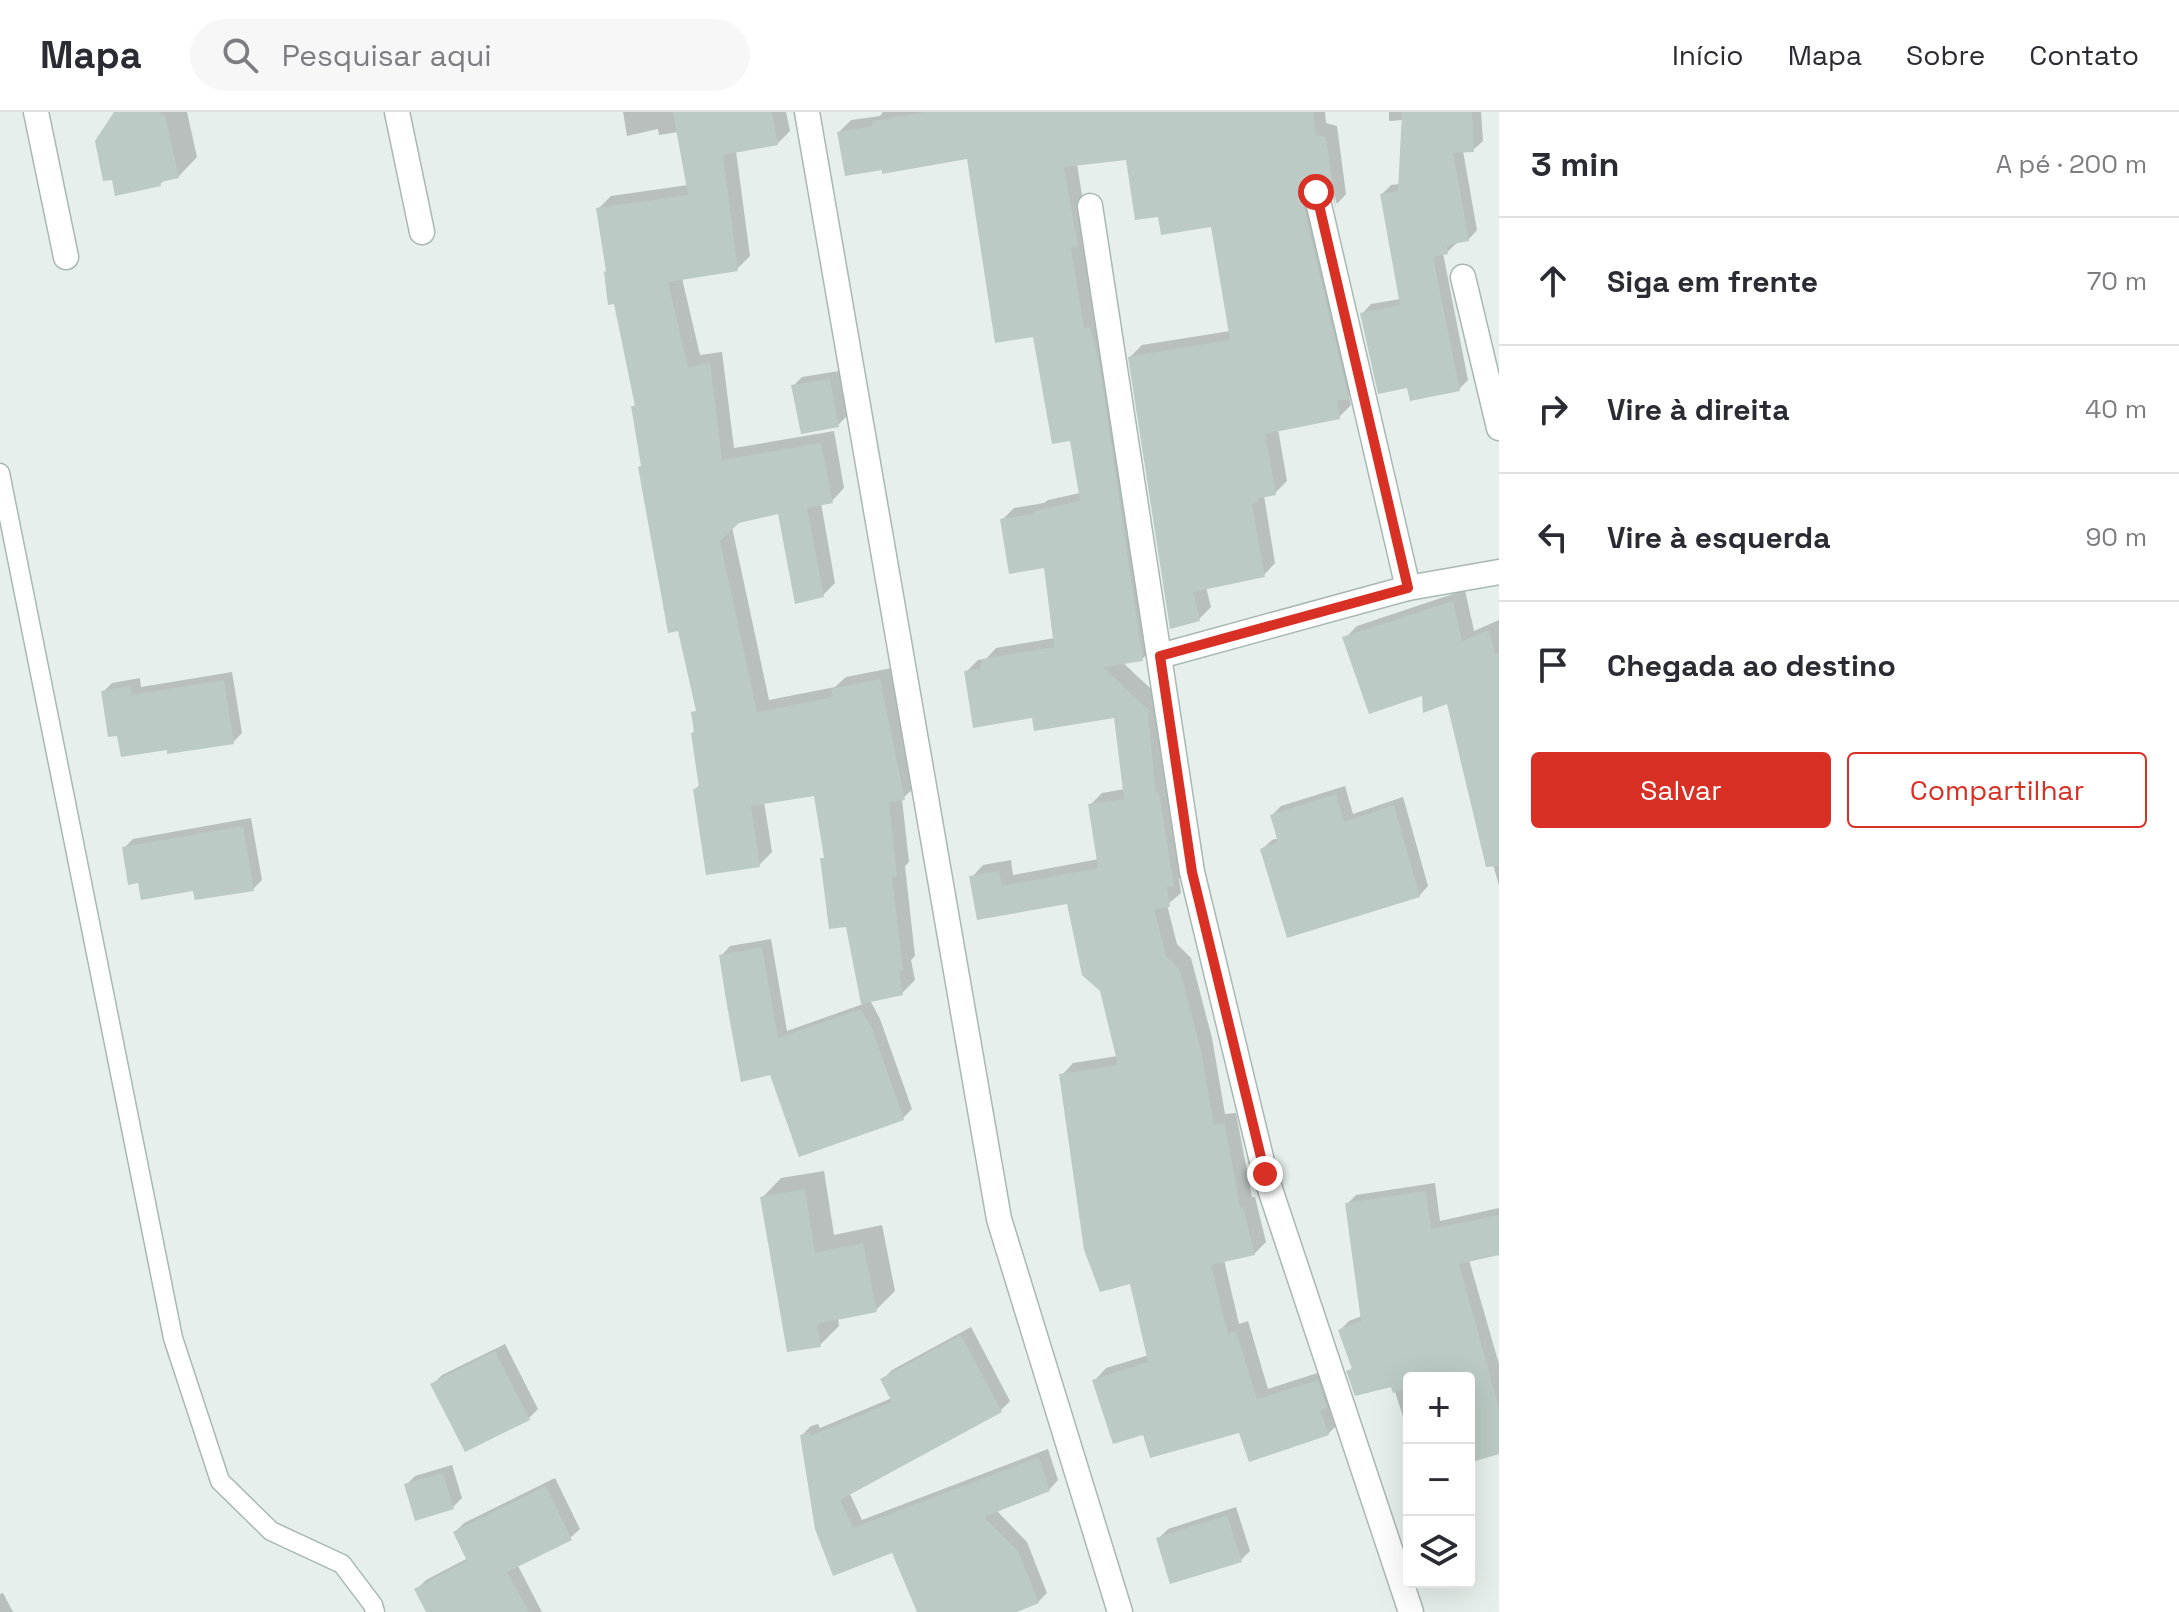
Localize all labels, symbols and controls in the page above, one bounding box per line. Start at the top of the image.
search box [190,19,750,91]
text: Mapa [40,31,142,79]
icon: search [218,33,262,77]
text: Pesquisar aqui [282,36,492,75]
text: Início [1672,37,1744,73]
text: Mapa [1788,37,1862,73]
text: Sobre [1906,37,1985,73]
text: Contato [2029,37,2139,73]
text: 3 min [1531,143,1619,186]
text: A pé · 200 m [1996,147,2147,181]
route start [1298,174,1334,210]
icon: ahead [1531,259,1575,303]
text: Siga em frente [1607,262,1818,301]
text: 70 m [2087,264,2147,298]
icon: right [1531,387,1575,431]
text: Vire à direita [1607,390,1790,429]
text: 40 m [2085,392,2147,426]
icon: left [1531,515,1575,559]
text: Vire à esquerda [1607,518,1831,557]
text: 90 m [2085,520,2147,554]
icon: arrive [1531,643,1575,687]
text: Chegada ao destino [1607,646,1896,685]
button: Salvar [1531,752,1831,828]
button: Compartilhar [1847,752,2147,828]
route end [1247,1156,1283,1192]
map controls [1403,1372,1475,1588]
button: + [1403,1372,1475,1444]
button: − [1403,1444,1475,1516]
button: layers [1403,1516,1475,1588]

